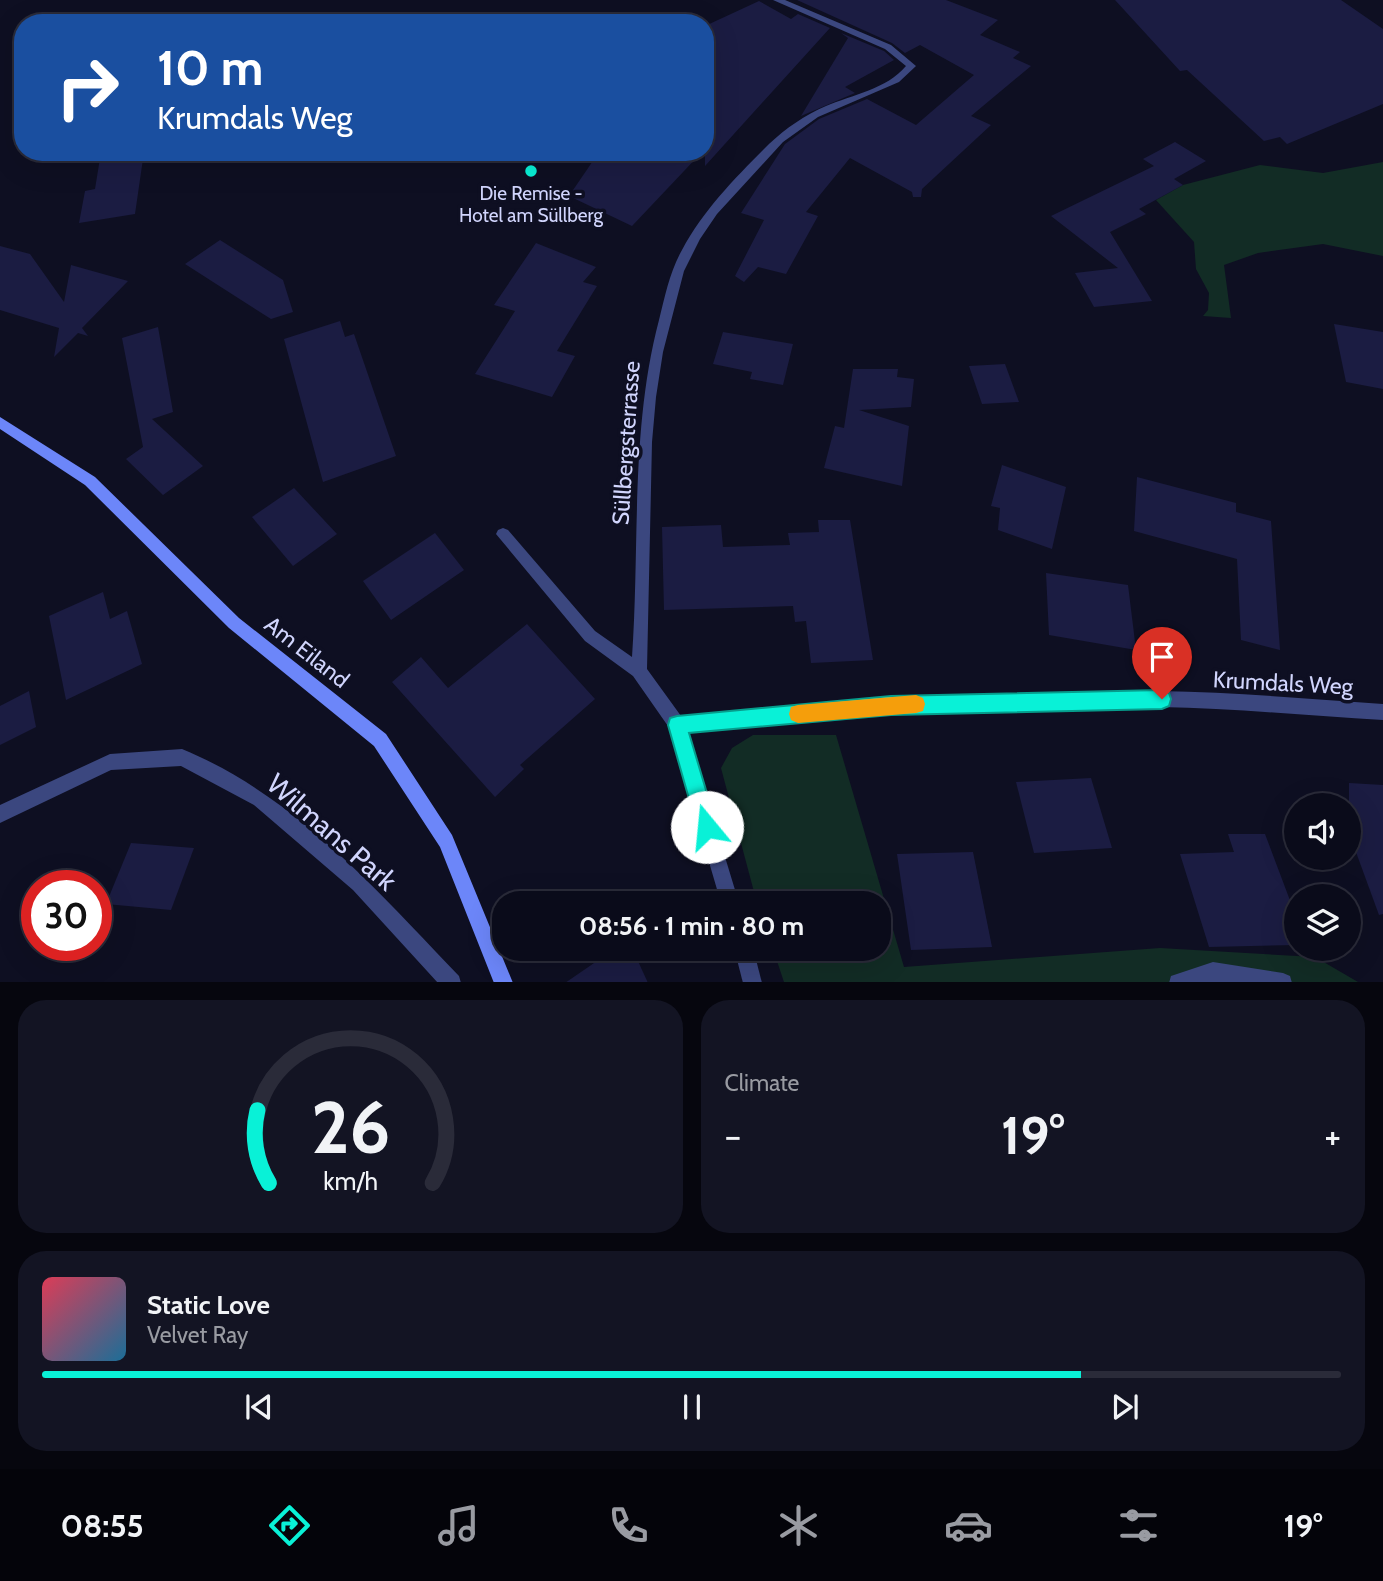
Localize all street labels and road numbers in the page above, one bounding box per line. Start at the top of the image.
street label: Süllbergsterrasse [606,360,646,526]
street label: Am Eiland [259,610,355,694]
street label: Krumdals Weg [1212,665,1354,701]
street label: Wilmans Park [260,766,404,898]

